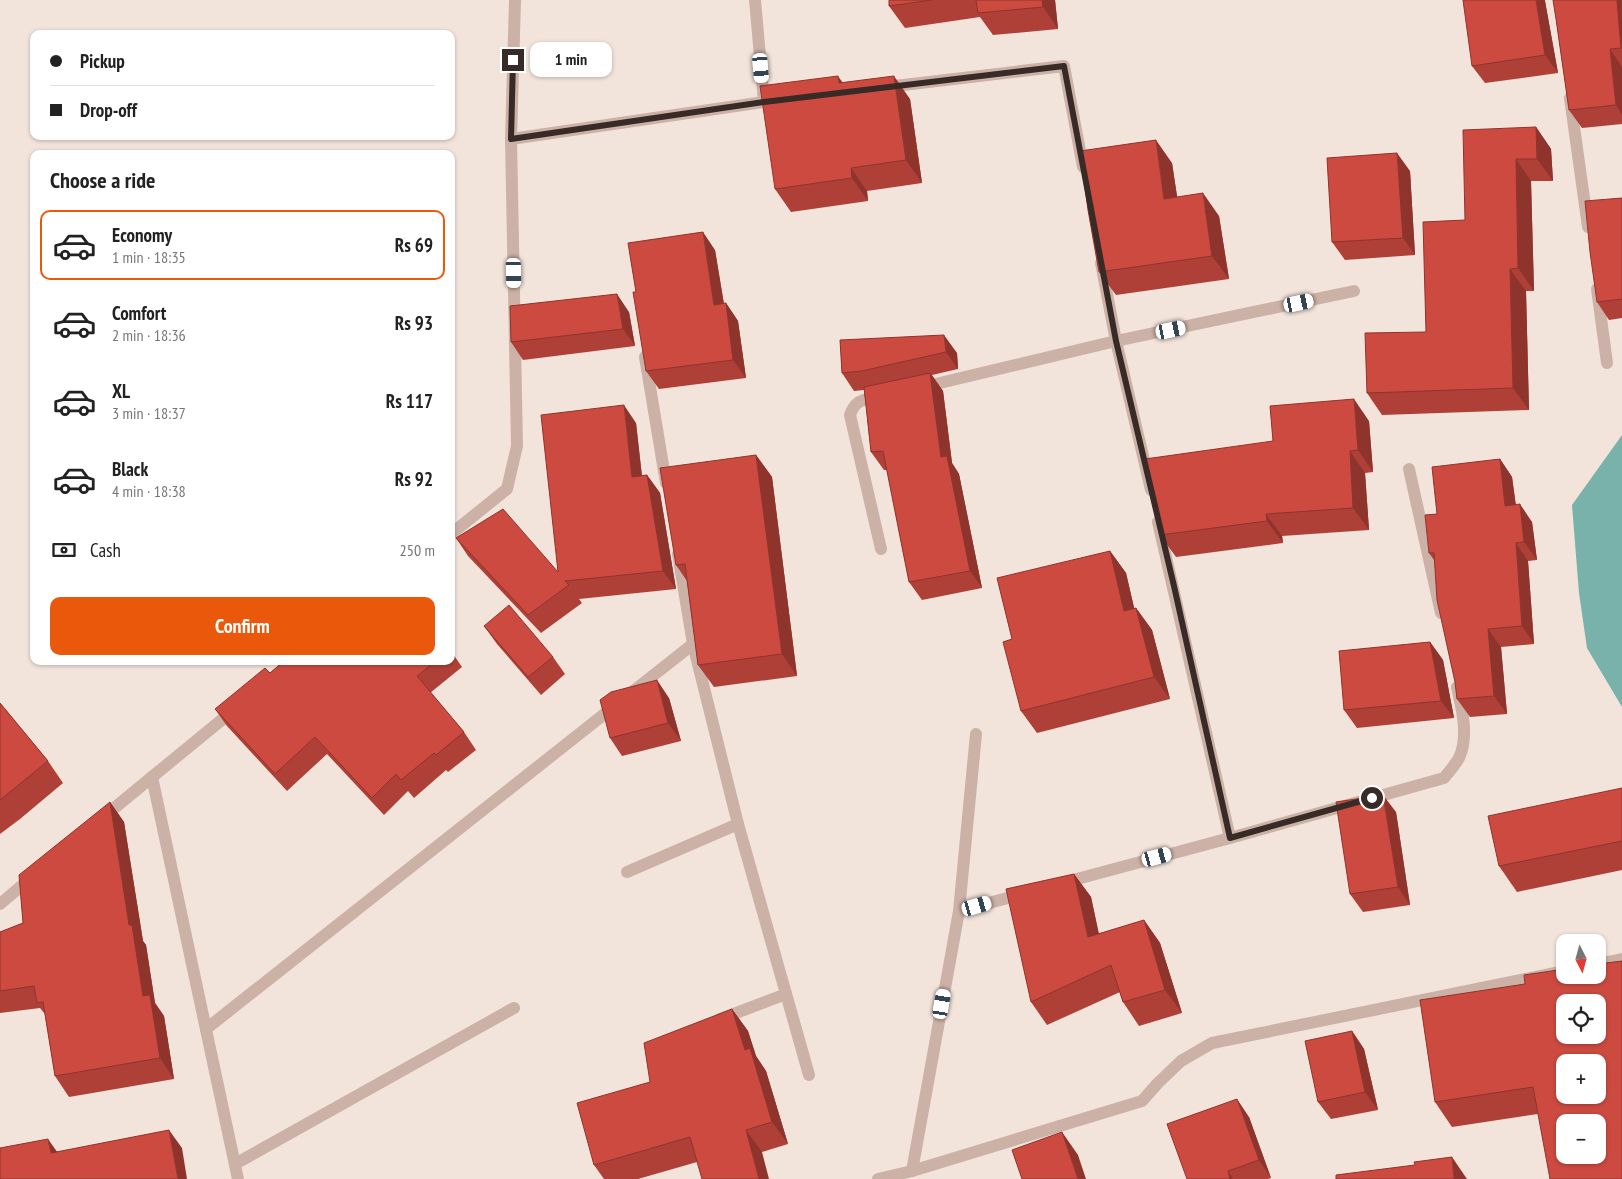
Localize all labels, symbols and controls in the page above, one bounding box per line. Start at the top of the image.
callout: 1 min [530,42,613,78]
text: Pickup [80,49,125,73]
route end [502,49,524,71]
text: 1 min [555,49,587,69]
car [752,52,769,84]
text: Drop-off [80,98,137,122]
text: Choose a ride [50,166,155,194]
icon: car [52,223,97,268]
text: Economy [112,223,172,247]
text: Rs 69 [395,233,433,257]
text: 1 min · 18:35 [112,247,186,267]
car [506,258,521,288]
car [1282,293,1315,313]
icon: car [52,301,97,346]
text: Comfort [112,301,166,325]
text: Rs 93 [395,311,433,335]
car [1154,320,1187,340]
text: 2 min · 18:36 [112,325,186,345]
icon: car [52,379,97,424]
text: XL [112,379,130,403]
text: Rs 117 [386,389,433,413]
text: 3 min · 18:37 [112,403,186,423]
icon: car [52,457,97,502]
text: Black [112,457,148,481]
text: Rs 92 [395,467,433,491]
text: 4 min · 18:38 [112,481,186,501]
icon: cash [50,536,78,564]
text: Cash [90,538,121,562]
text: 250 m [400,540,435,560]
button: Confirm [50,597,435,655]
route start [1361,787,1383,809]
car [1140,846,1173,868]
car [960,895,993,917]
north arrow [1556,934,1606,984]
map controls [1556,934,1606,1164]
car [932,988,951,1020]
button: locate [1556,994,1606,1044]
button: + [1556,1054,1606,1104]
button: − [1556,1114,1606,1164]

